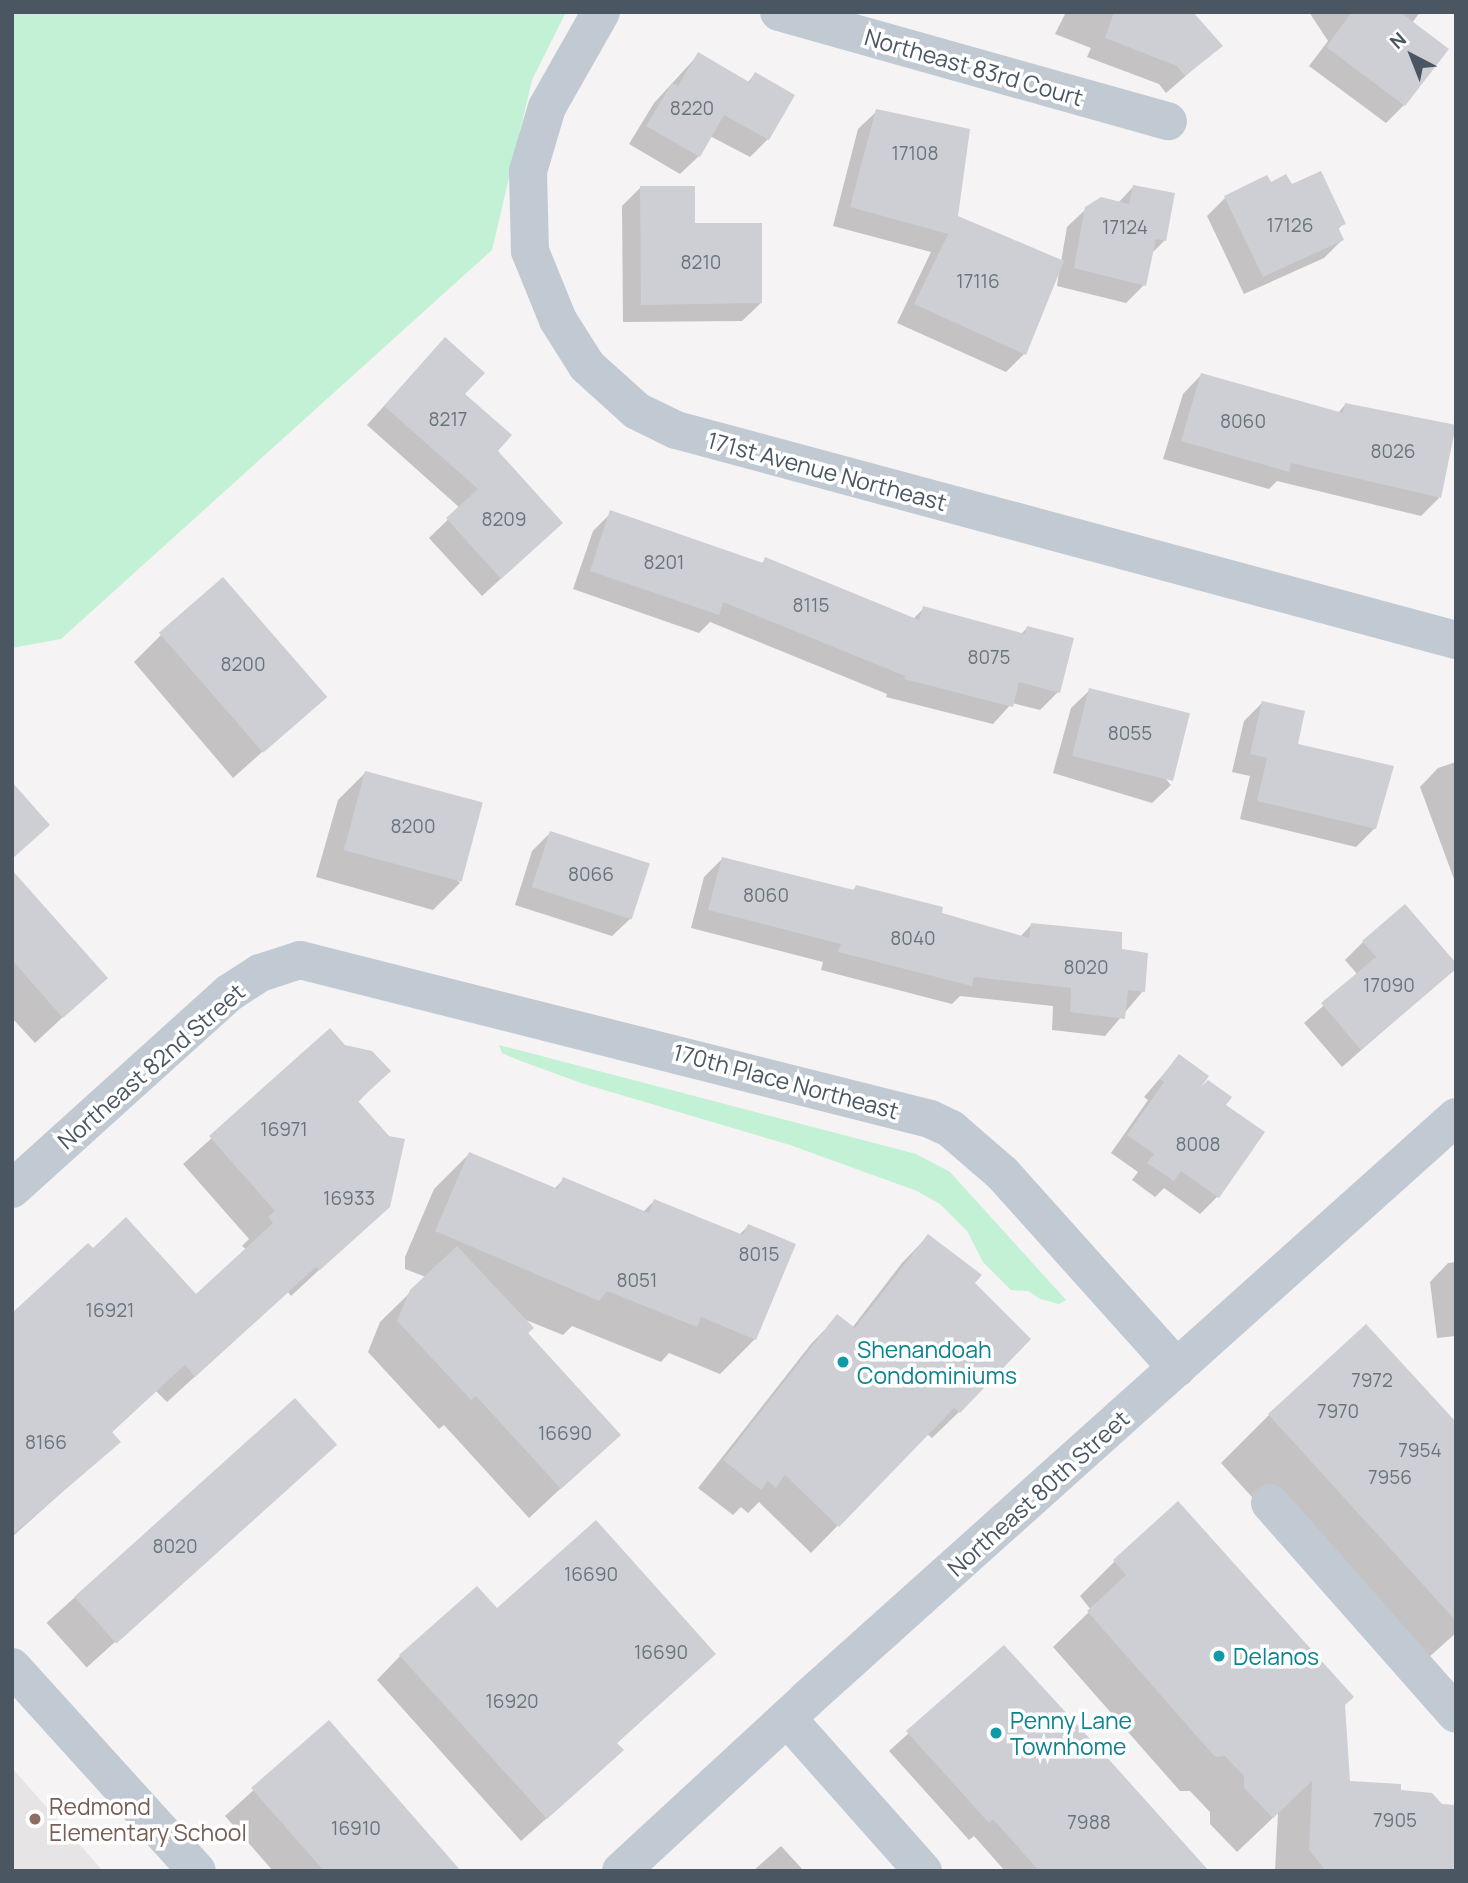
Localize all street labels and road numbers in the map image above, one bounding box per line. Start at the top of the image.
street label: Northeast 83rd Court [862,23,1086,111]
street label: 171st Avenue Northeast [704,426,950,516]
street label: Northeast 82nd Street [52,977,250,1155]
street label: 170th Place Northeast [670,1038,902,1124]
street label: Northeast 80th Street [942,1404,1134,1582]

